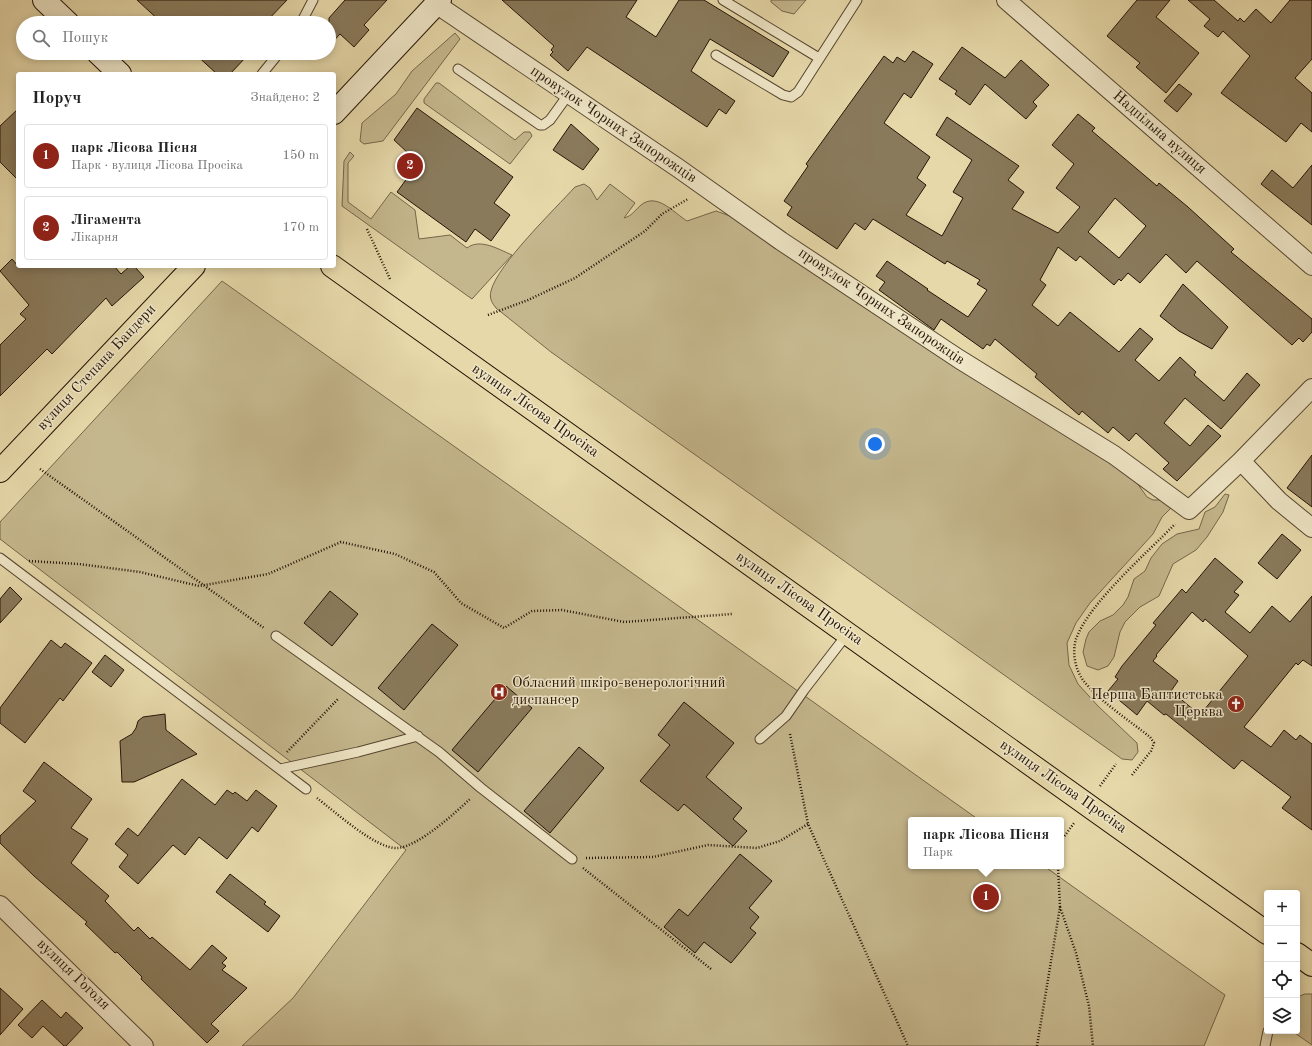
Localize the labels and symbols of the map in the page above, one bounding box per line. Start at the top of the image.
street label: провулок Чорних Запорожців [527,64,699,186]
street label: Надпільна вулиця [1109,88,1209,178]
pin: 2 [397,151,423,181]
street label: провулок Чорних Запорожців [795,246,967,368]
street label: вулиця Степана Бандери [35,302,159,434]
street label: вулиця Лісова Просіка [469,361,602,461]
your location [865,434,885,454]
street label: вулиця Лісова Просіка [733,549,866,649]
place label: Обласний шкіро-венерологічний диспансер [512,676,726,708]
hospital icon: Обласний шкіро-венерологічний диспансер [489,682,509,702]
place label: Перша Баптистська Церква [1091,688,1224,720]
church icon: Перша Баптистська Церква [1226,694,1246,714]
street label: вулиця Лісова Просіка [997,737,1130,837]
pin: 1 [973,882,999,912]
street label: вулиця Гоголя [34,937,112,1013]

